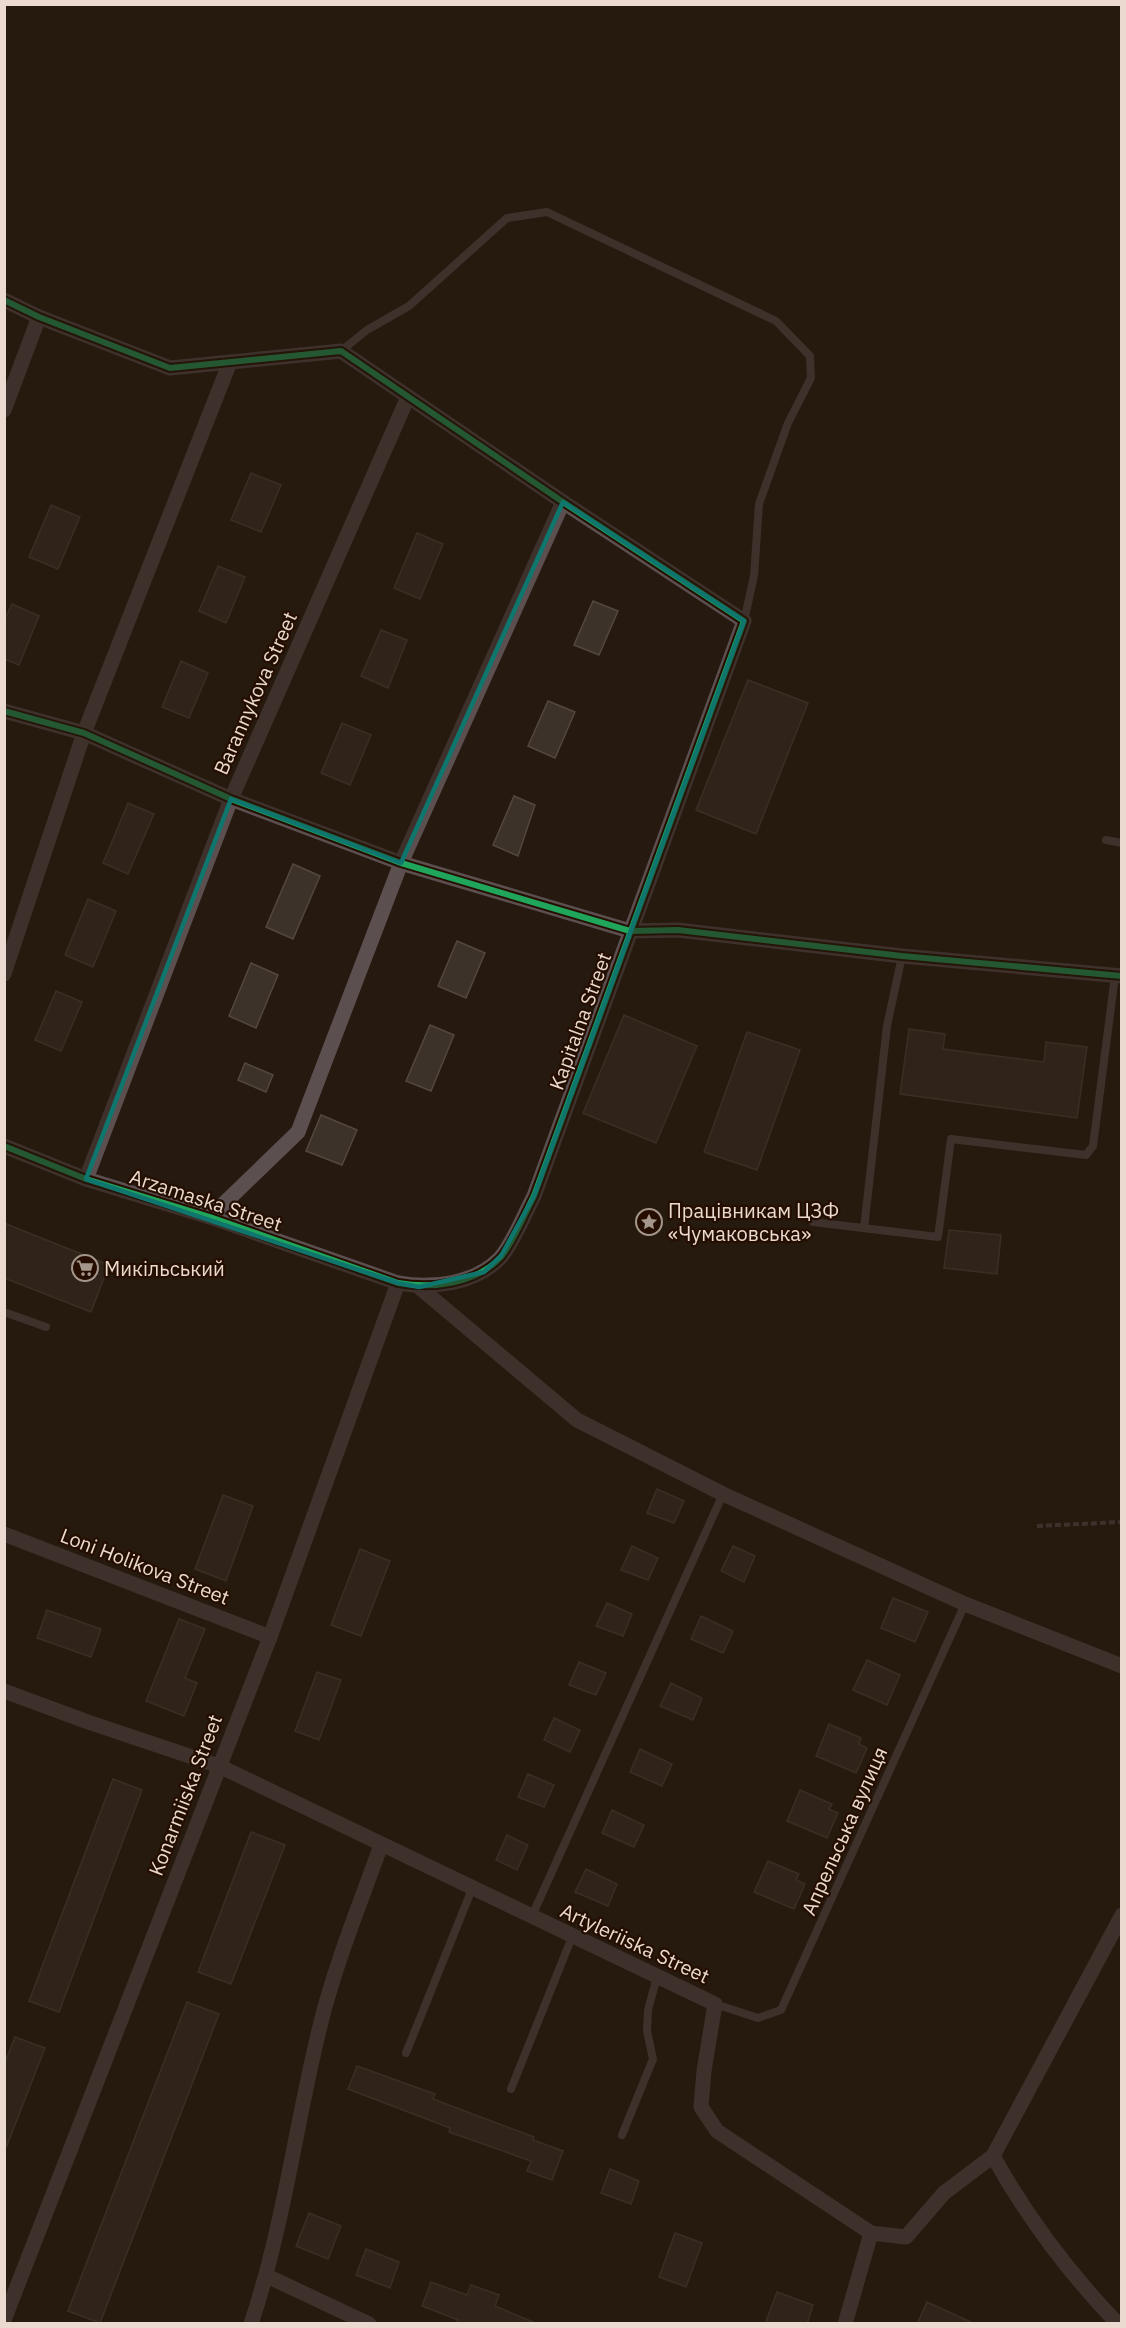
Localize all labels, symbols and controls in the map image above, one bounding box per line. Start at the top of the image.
street label: Barannykova Street [207,607,303,779]
street label: Kapitalna Street [543,949,617,1093]
street label: Arzamaska Street [126,1163,286,1237]
place label: Працівникам ЦЗФ «Чумаковська» [668,1197,839,1247]
place icon: Працівникам ЦЗФ «Чумаковська» [634,1207,664,1237]
supermarket icon: Микільський [70,1253,100,1283]
place label: Микільський [104,1255,225,1282]
street label: Loni Holikova Street [57,1521,233,1611]
street label: Konarmiiska Street [142,1710,228,1880]
street label: Апрельська вулиця [795,1743,893,1919]
street label: Artyleriiska Street [556,1897,714,1989]

